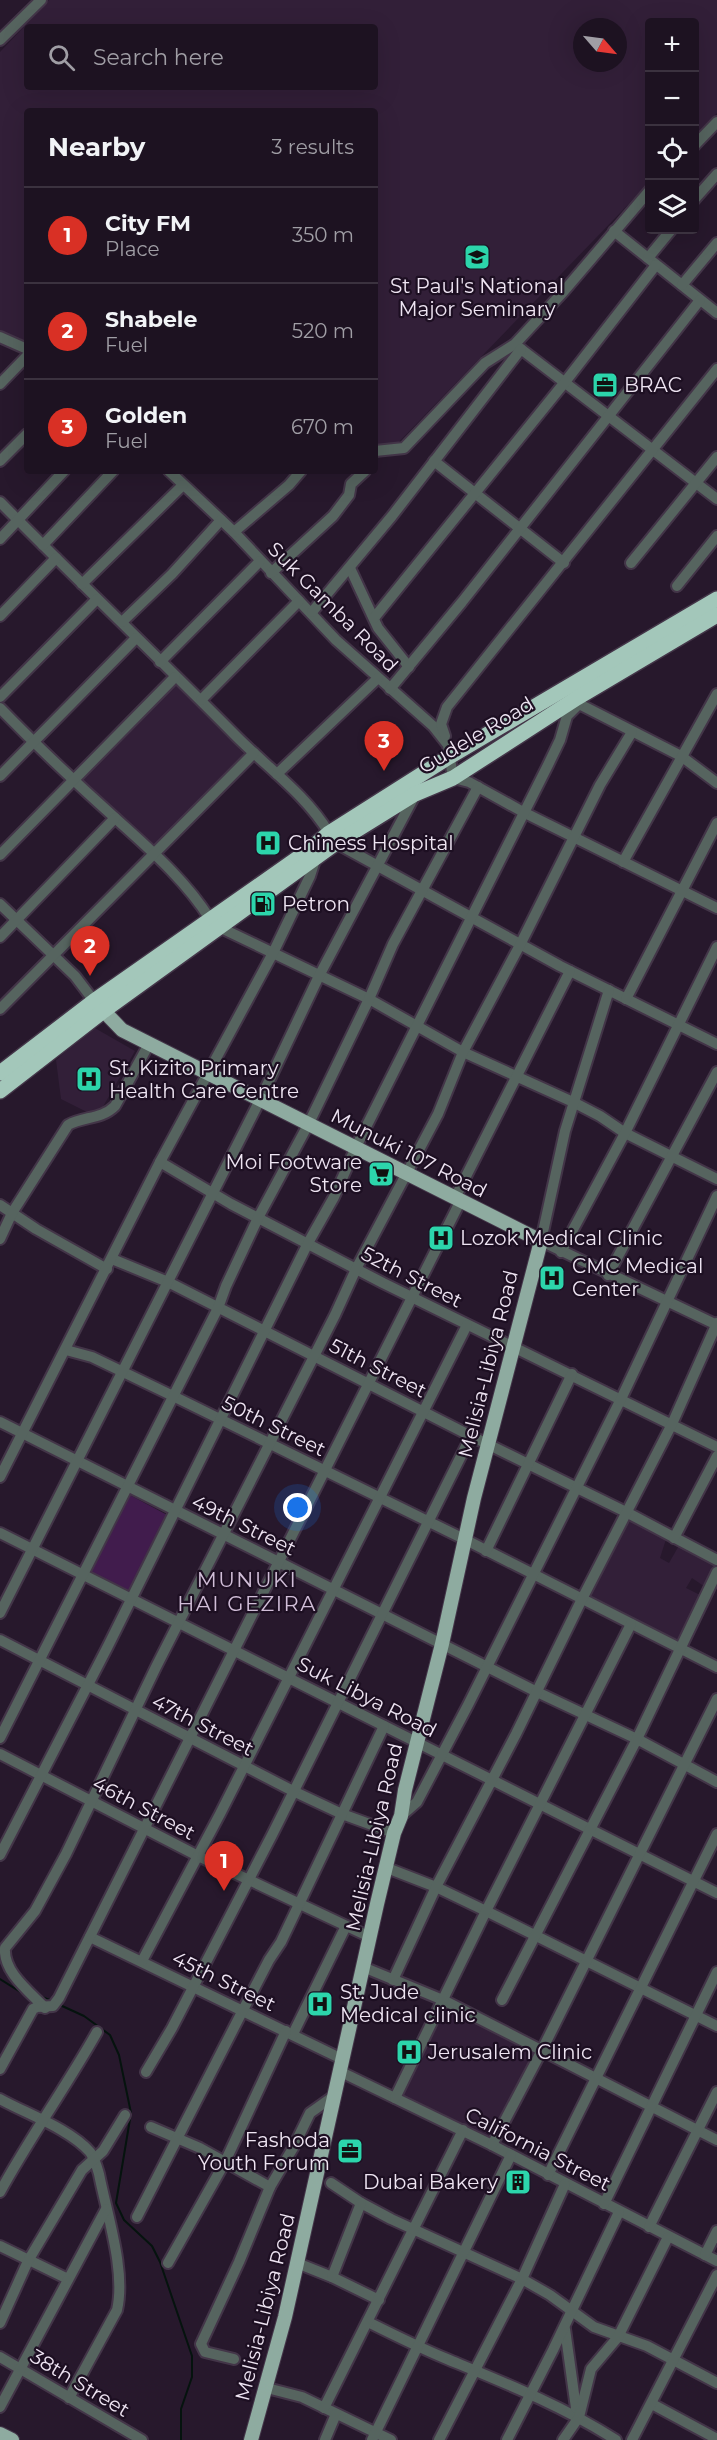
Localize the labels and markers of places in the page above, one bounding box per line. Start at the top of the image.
school or university icon: St Paul's National Major Seminary [462,242,492,272]
place label: St Paul's National Major Seminary [390,274,564,321]
office icon: BRAC [590,370,620,400]
place label: BRAC [624,373,682,397]
pin: 3 [364,722,404,771]
hospital icon: Chiness Hospital [253,828,283,858]
place label: Chiness Hospital [288,831,454,855]
fuel station icon: Petron [248,889,278,919]
place label: Petron [282,892,350,916]
pin: 2 [70,926,110,976]
place label: St. Kizito Primary Health Care Centre [109,1056,299,1103]
hospital icon: St. Kizito Primary Health Care Centre [74,1064,104,1094]
place label: Moi Footware Store [226,1150,362,1197]
supermarket icon: Moi Footware Store [366,1159,396,1189]
hospital icon: Lozok Medical Clinic [426,1223,456,1253]
place label: Lozok Medical Clinic [460,1226,663,1250]
place label: CMC Medical Center [572,1254,703,1301]
hospital icon: CMC Medical Center [537,1263,567,1293]
pin: 1 [204,1842,244,1891]
place label: St. Jude Medical clinic [340,1980,476,2027]
hospital icon: St. Jude Medical clinic [305,1989,335,2019]
hospital icon: Jerusalem Clinic [394,2037,424,2067]
place label: Jerusalem Clinic [427,2040,592,2064]
place label: Fashoda Youth Forum [198,2128,330,2175]
office icon: Fashoda Youth Forum [335,2136,365,2166]
building icon: Dubai Bakery [503,2167,533,2197]
place label: Dubai Bakery [363,2170,498,2194]

